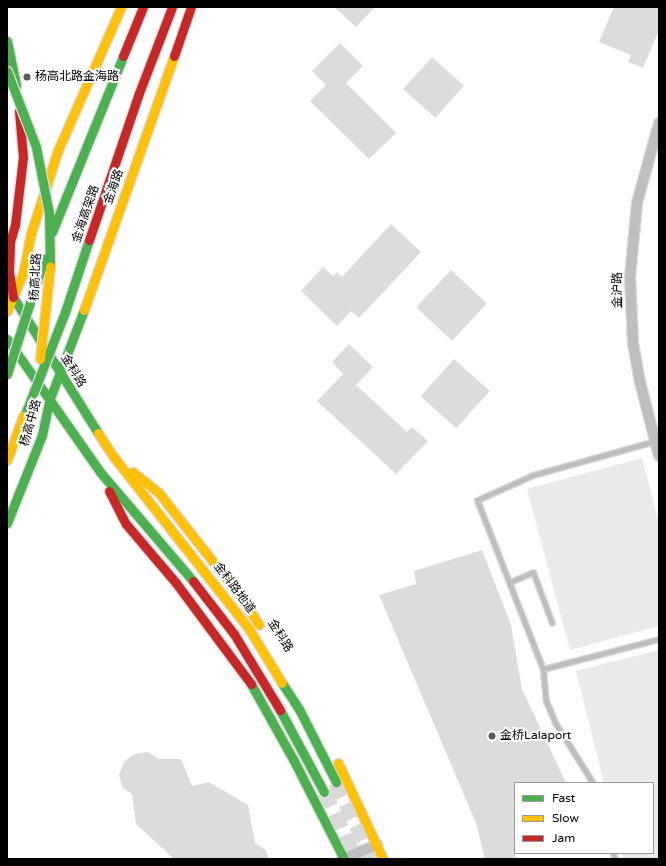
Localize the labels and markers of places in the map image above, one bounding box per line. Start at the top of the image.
place label: 杨高北路金海路 [35,70,119,84]
marker: 杨高北路金海路 [22,72,32,82]
place label: 金桥Lalaport [500,729,571,743]
marker: 金桥Lalaport [487,731,497,741]

